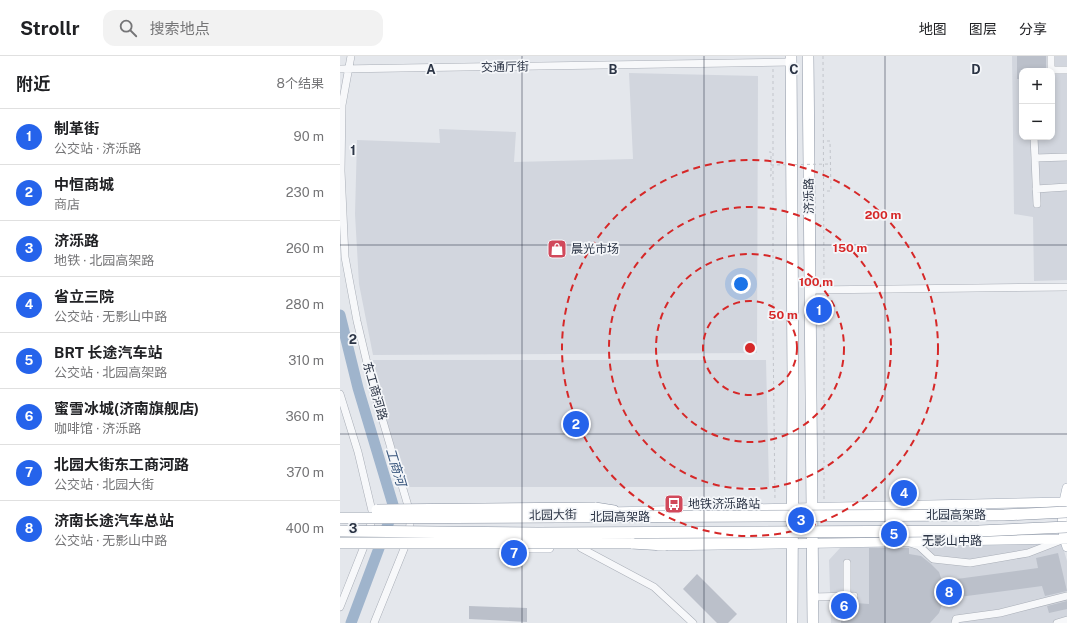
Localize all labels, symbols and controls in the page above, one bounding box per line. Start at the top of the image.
search box [103,10,383,46]
text: Strollr [20,17,79,39]
icon: search [117,17,139,39]
text: 搜索地点 [149,20,210,37]
text: 地图 [919,21,947,37]
text: 图层 [969,21,997,37]
text: 分享 [1019,21,1047,37]
street label: 交通厅街 [481,60,529,74]
text: A [426,62,436,77]
text: B [609,62,618,77]
text: C [789,62,799,77]
text: D [971,62,981,77]
map controls [1019,68,1055,140]
button: + [1019,68,1055,104]
text: 附近 [16,74,50,94]
text: 8个结果 [277,76,324,91]
button: − [1019,104,1055,140]
text: 制革街 [54,120,99,137]
text: 1 [26,129,32,144]
text: 90 m [294,129,324,144]
text: 公交站 · 济泺路 [54,141,141,156]
text: 1 [350,143,356,158]
text: 中恒商城 [54,176,114,193]
street label: 济泺路 [802,178,816,214]
text: 2 [25,185,33,200]
text: 230 m [286,185,324,200]
text: 商店 [54,197,80,212]
text: 200 m [865,208,901,222]
text: 济泺路 [54,232,99,249]
shop icon: 晨光市场 [546,238,568,260]
text: 3 [25,241,33,256]
text: 260 m [286,241,324,256]
text: 150 m [833,241,867,255]
place label: 晨光市场 [571,242,619,256]
text: 地铁 · 北园高架路 [54,253,154,268]
your location [731,274,751,294]
text: 100 m [799,275,833,289]
text: 省立三院 [54,288,114,305]
pin: 1 [806,295,832,325]
text: 4 [25,297,33,312]
text: 280 m [286,297,324,312]
text: 50 m [768,308,798,322]
text: 公交站 · 无影山中路 [54,309,167,324]
text: 2 [349,332,357,347]
centre of rings [743,341,757,355]
text: BRT 长途汽车站 [54,344,162,361]
text: 5 [25,353,33,368]
text: 310 m [288,353,324,368]
street label: 东工商河路 [360,360,390,422]
text: 公交站 · 北园高架路 [54,365,167,380]
text: 蜜雪冰城(济南旗舰店) [54,400,199,417]
text: 6 [25,409,33,424]
text: 360 m [286,409,324,424]
pin: 2 [563,409,589,439]
text: 咖啡馆 · 济泺路 [54,421,141,436]
water label: 工商河 [383,446,410,491]
text: 北园大街东工商河路 [54,456,189,473]
text: 7 [25,465,33,480]
text: 370 m [286,465,324,480]
text: 公交站 · 北园大街 [54,477,154,492]
pin: 4 [891,478,917,508]
bus stop icon: 地铁济泺路站 [663,493,685,515]
place label: 地铁济泺路站 [688,497,760,511]
pin: 3 [788,505,814,535]
street label: 北园大街 [529,508,577,522]
street label: 北园高架路 [926,508,986,522]
street label: 北园高架路 [590,510,650,524]
text: 济南长途汽车总站 [54,512,174,529]
pin: 5 [881,519,907,549]
text: 8 [25,521,33,536]
text: 400 m [286,521,324,536]
text: 3 [349,521,358,536]
text: 公交站 · 无影山中路 [54,533,167,548]
street label: 无影山中路 [922,534,982,548]
pin: 7 [501,538,527,568]
pin: 8 [936,577,962,607]
pin: 6 [831,591,857,621]

